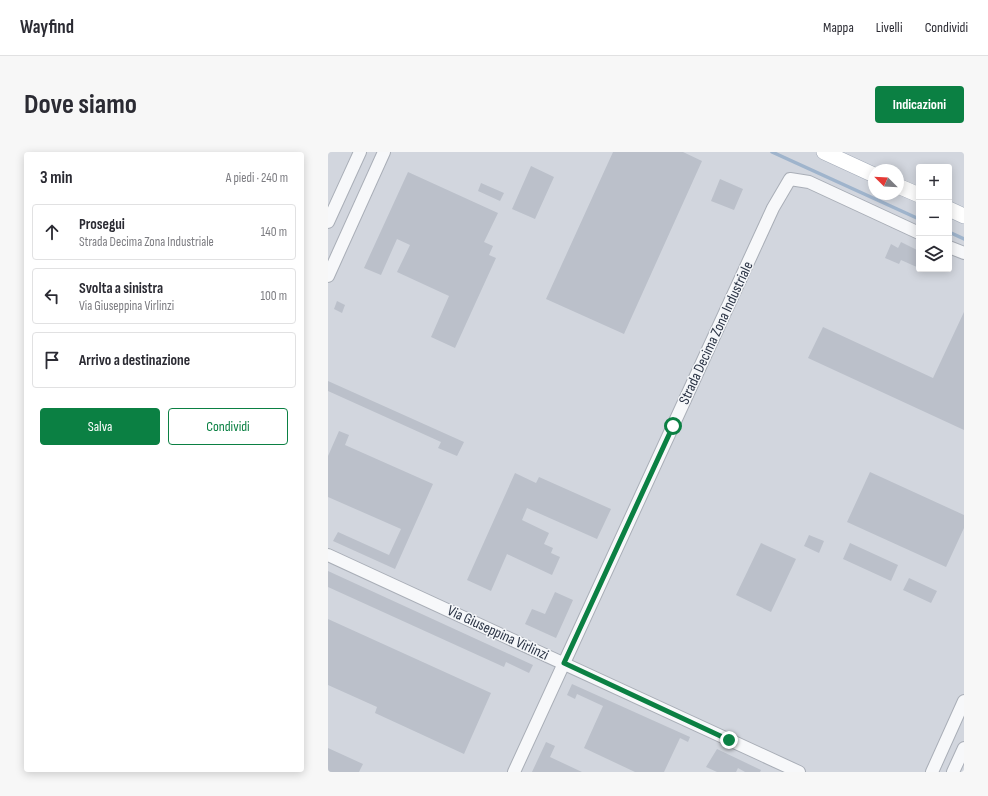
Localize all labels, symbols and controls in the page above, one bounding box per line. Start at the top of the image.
text: Wayfind [20,16,74,39]
text: Mappa [823,19,854,36]
text: Livelli [876,19,903,36]
text: Condividi [925,19,968,36]
button: Indicazioni [875,86,964,123]
text: Dove siamo [24,88,137,121]
north arrow [868,164,904,200]
map controls [916,164,952,272]
button: + [916,164,952,200]
text: 3 min [40,168,73,188]
text: A piedi · 240 m [226,170,288,186]
button: − [916,200,952,236]
text: Prosegui [79,215,125,234]
icon: ahead [41,221,63,243]
text: 140 m [261,224,287,240]
text: Strada Decima Zona Industriale [79,234,214,250]
button: layers [916,236,952,272]
street label: Strada Decima Zona Industriale [675,258,757,408]
text: Svolta a sinistra [79,279,163,298]
icon: left [41,285,63,307]
text: 100 m [260,288,287,304]
text: Via Giuseppina Virlinzi [79,298,174,314]
icon: arrive [41,349,63,371]
text: Arrivo a destinazione [79,351,190,370]
button: Salva [40,408,160,445]
button: Condividi [168,408,288,445]
route start [664,417,682,435]
street label: Via Giuseppina Virlinzi [444,601,552,665]
route end [720,731,738,749]

